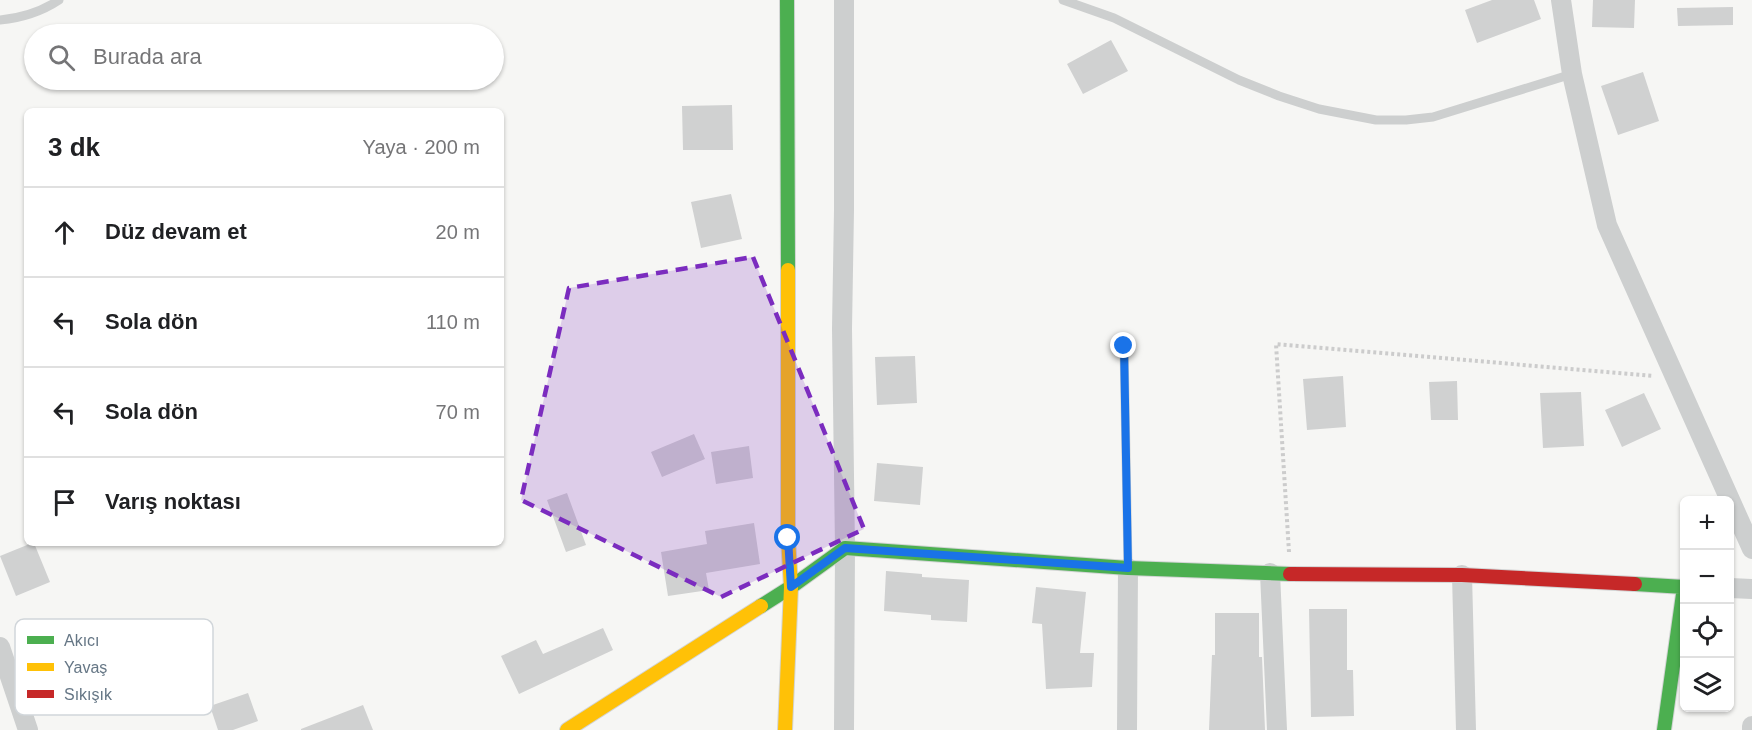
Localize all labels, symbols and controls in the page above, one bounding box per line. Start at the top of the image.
search box [24,24,504,90]
icon: search [45,41,78,74]
text: Burada ara [93,44,202,69]
text: 3 dk [48,132,100,162]
text: Yaya · 200 m [363,136,480,158]
icon: ahead [48,216,81,249]
text: Düz devam et [105,219,247,244]
text: 20 m [436,221,480,243]
icon: left [48,306,81,339]
text: Sola dön [105,309,198,334]
text: 110 m [426,311,480,333]
route end [1110,332,1136,358]
icon: left [48,396,81,429]
text: Sola dön [105,399,198,424]
text: 70 m [436,401,480,423]
icon: arrive [48,486,81,519]
text: Varış noktası [105,489,241,514]
map controls [1680,496,1734,712]
button: + [1680,496,1734,550]
route start [774,524,800,550]
button: − [1680,550,1734,604]
button: locate [1680,604,1734,658]
legend [15,619,213,715]
text: Akıcı [64,632,100,649]
button: layers [1680,658,1734,712]
text: Yavaş [64,659,107,676]
text: Sıkışık [64,686,113,703]

